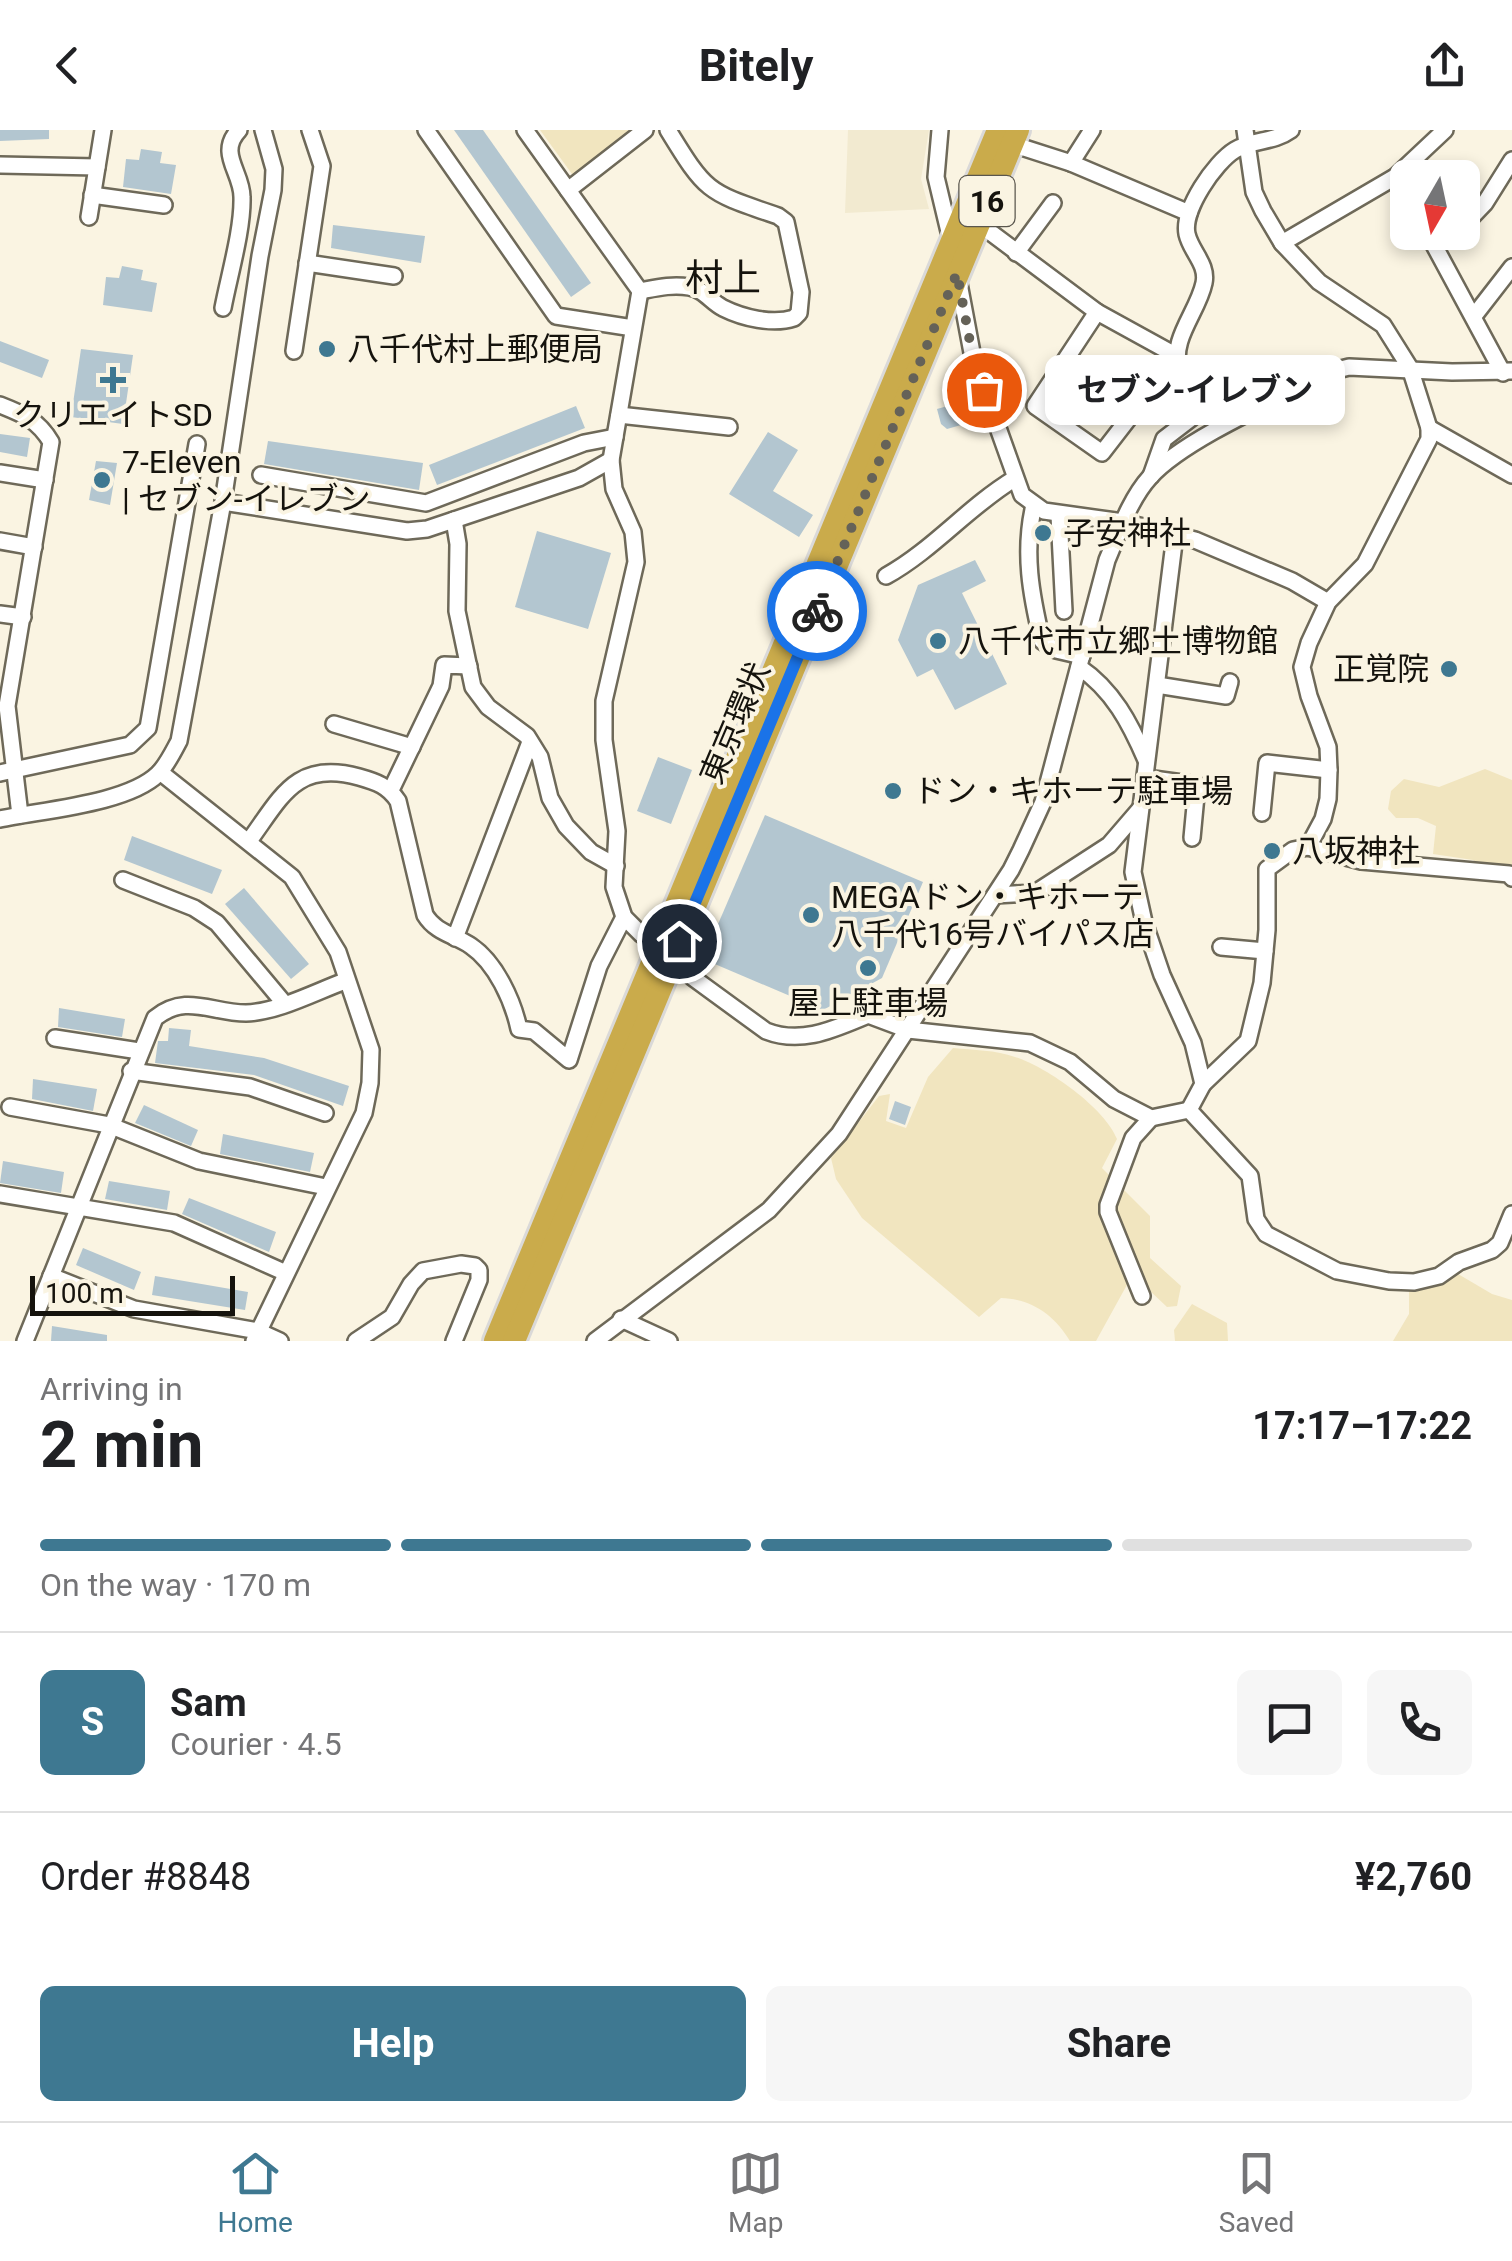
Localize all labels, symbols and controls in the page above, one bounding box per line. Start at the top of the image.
icon: back [40,38,95,93]
icon: share [1417,38,1472,93]
text: Bitely [699,39,813,92]
north arrow [1390,160,1480,250]
map controls [1390,160,1480,250]
road number: 16 [960,176,1014,226]
district label: 村上 [685,256,761,300]
place label: 八千代村上郵便局 [347,330,603,368]
marker: 八千代村上郵便局 [316,338,338,360]
pin [942,348,1027,433]
callout: セブン-イレブン [1044,355,1344,425]
icon: bag [957,363,1012,418]
marker: クリエイトSD [102,369,124,391]
text: セブン-イレブン [1077,371,1313,409]
place label: クリエイトSD [13,396,213,434]
place label: 7-Eleven | セブン-イレブン [122,443,371,518]
marker: 7-Eleven | セブン-イレブン [91,469,113,491]
place label: 子安神社 [1063,514,1191,552]
marker: 子安神社 [1032,522,1054,544]
courier [767,561,867,661]
icon: bike [790,584,845,639]
place label: 八千代市立郷土博物館 [958,622,1278,660]
marker: 八千代市立郷土博物館 [927,630,949,652]
place label: 正覚院 [1333,650,1429,688]
street label: 東京環状 [693,657,777,789]
marker: 正覚院 [1438,658,1460,680]
place label: ドン・キホーテ駐車場 [913,772,1233,810]
marker: ドン・キホーテ駐車場 [882,780,904,802]
place label: 八坂神社 [1292,832,1420,870]
marker: 八坂神社 [1261,840,1283,862]
place label: MEGAドン・キホーテ 八千代16号バイパス店 [831,878,1154,953]
pin [637,899,722,984]
marker: MEGAドン・キホーテ 八千代16号バイパス店 [800,904,822,926]
icon: home [652,914,707,969]
marker: 屋上駐車場 [857,957,879,979]
place label: 屋上駐車場 [788,984,948,1022]
scale bar [30,1271,235,1316]
text: 100 m [45,1277,124,1310]
text: Arriving in [40,1370,183,1408]
text: 17:17–17:22 [1252,1404,1472,1448]
text: 2 min [40,1407,203,1483]
text: On the way · 170 m [40,1566,311,1604]
button: chat [1237,1670,1342,1775]
button: phone [1367,1670,1472,1775]
text: Sam [170,1681,247,1725]
text: S [81,1700,104,1744]
text: Courier · 4.5 [170,1725,342,1763]
text: Order #8848 [40,1855,251,1899]
text: ¥2,760 [1355,1855,1472,1899]
button: Help [40,1986,746,2101]
button: Share [766,1986,1472,2101]
tab: Home [218,2146,293,2239]
tab: Map [728,2146,784,2239]
tab: Saved [1219,2146,1294,2239]

